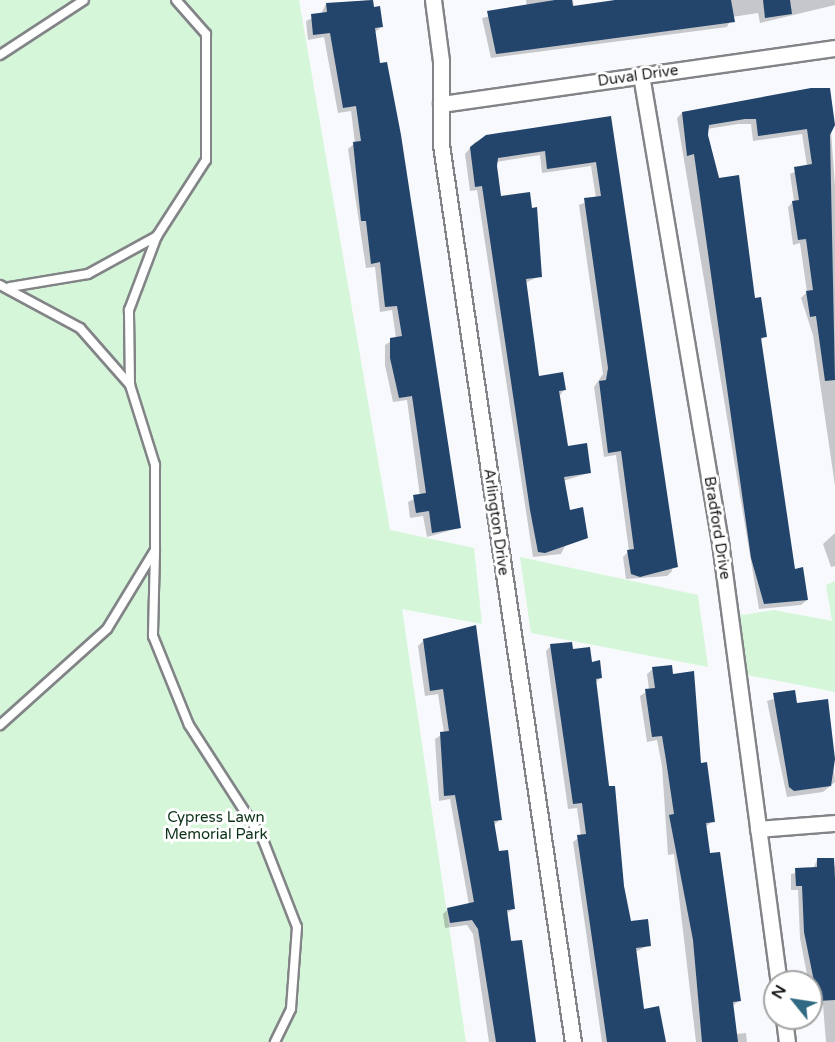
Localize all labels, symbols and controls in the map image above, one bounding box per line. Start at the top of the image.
street label: Duval Drive [597,61,679,91]
street label: Arlington Drive [480,467,512,577]
street label: Bradford Drive [700,475,734,581]
park label: Cypress Lawn Memorial Park [164,808,268,843]
north arrow [763,970,823,1030]
text: N [767,981,791,1003]

